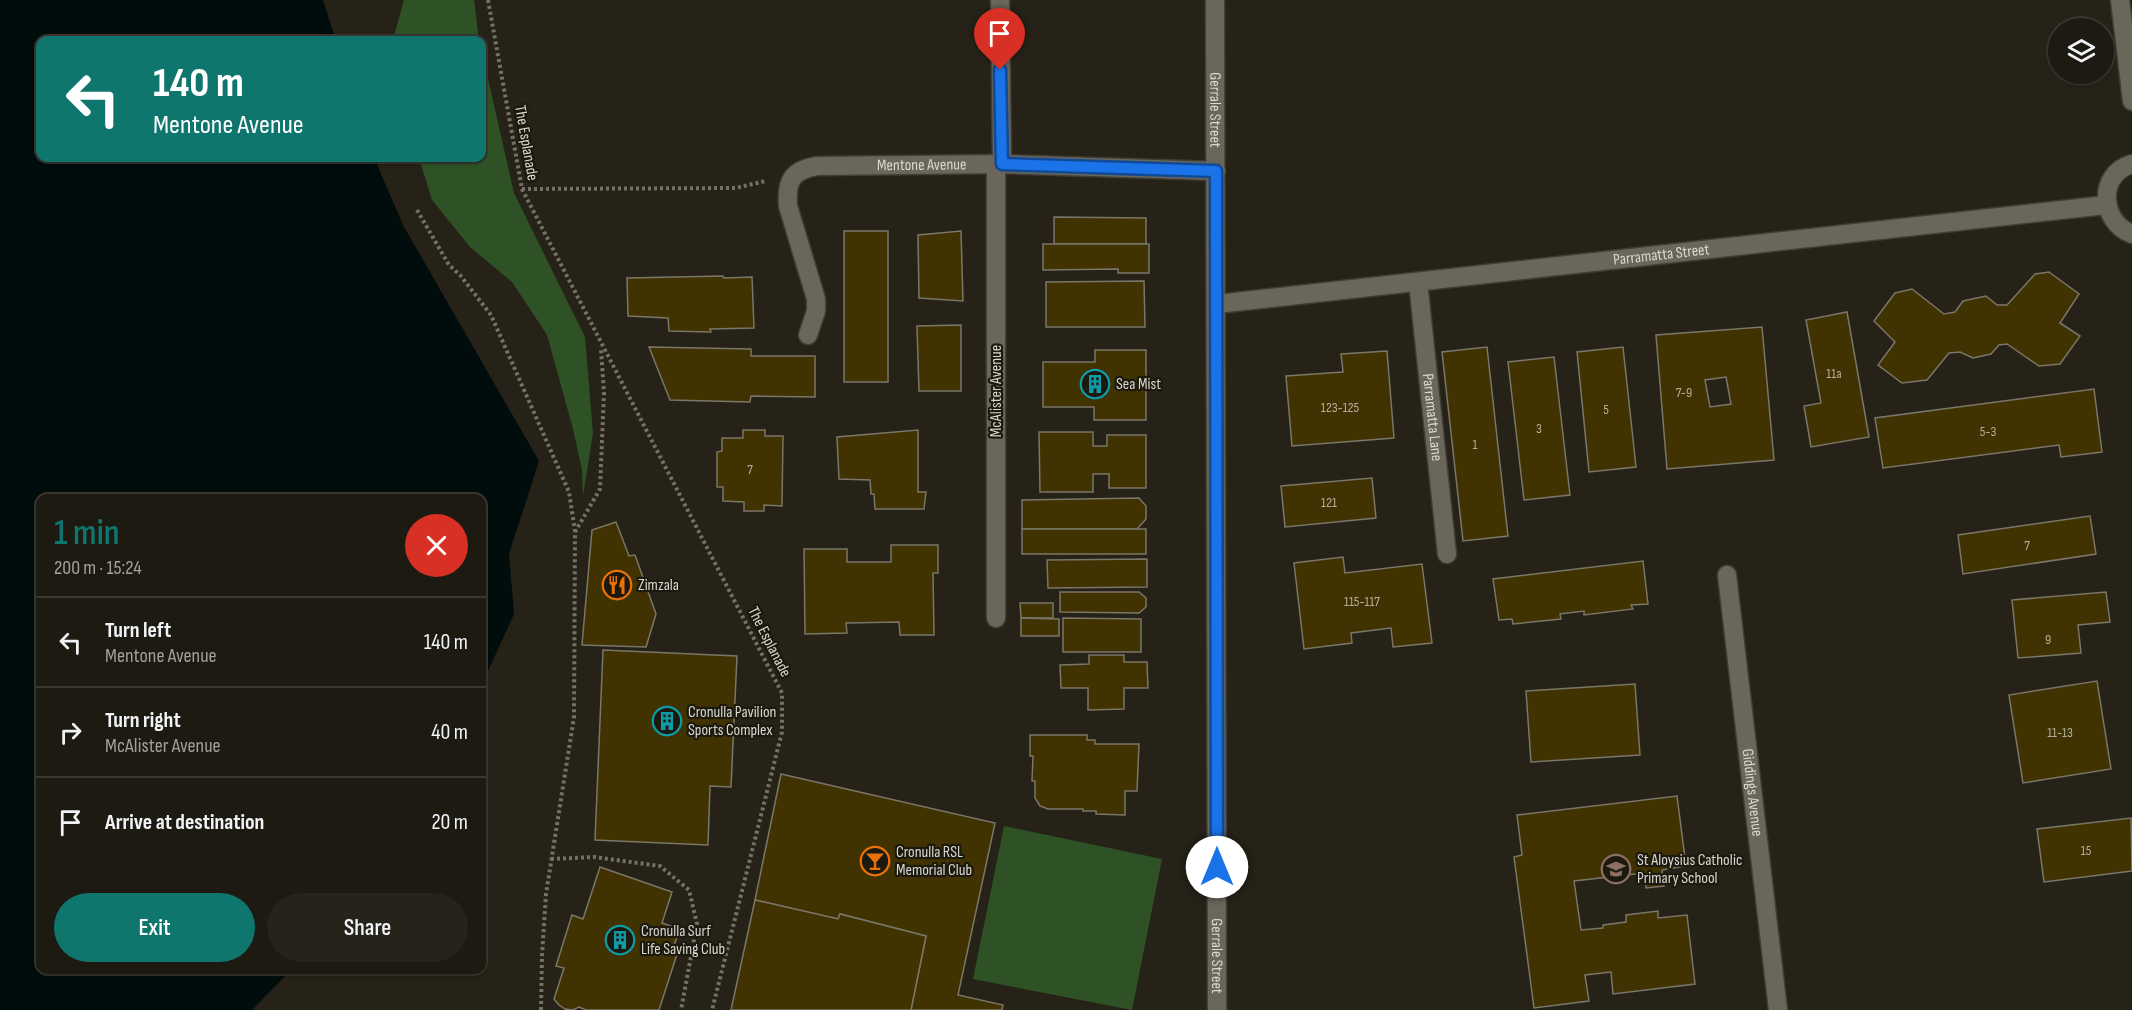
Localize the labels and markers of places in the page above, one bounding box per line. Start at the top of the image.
pin [974,8,1025,70]
building icon: Sea Mist [1079,368,1111,400]
place label: Sea Mist [1116,375,1161,394]
restaurant icon: Zimzala [601,569,633,601]
place label: Zimzala [638,576,679,595]
place label: Cronulla Pavilion Sports Complex [688,703,776,740]
building icon: Cronulla Pavilion Sports Complex [651,705,683,737]
place label: Cronulla RSL Memorial Club [896,843,972,880]
bar icon: Cronulla RSL Memorial Club [859,845,891,877]
place label: St Aloysius Catholic Primary School [1637,851,1742,888]
school or university icon: St Aloysius Catholic Primary School [1600,853,1632,885]
place label: Cronulla Surf Life Saving Club [641,922,725,959]
building icon: Cronulla Surf Life Saving Club [604,924,636,956]

